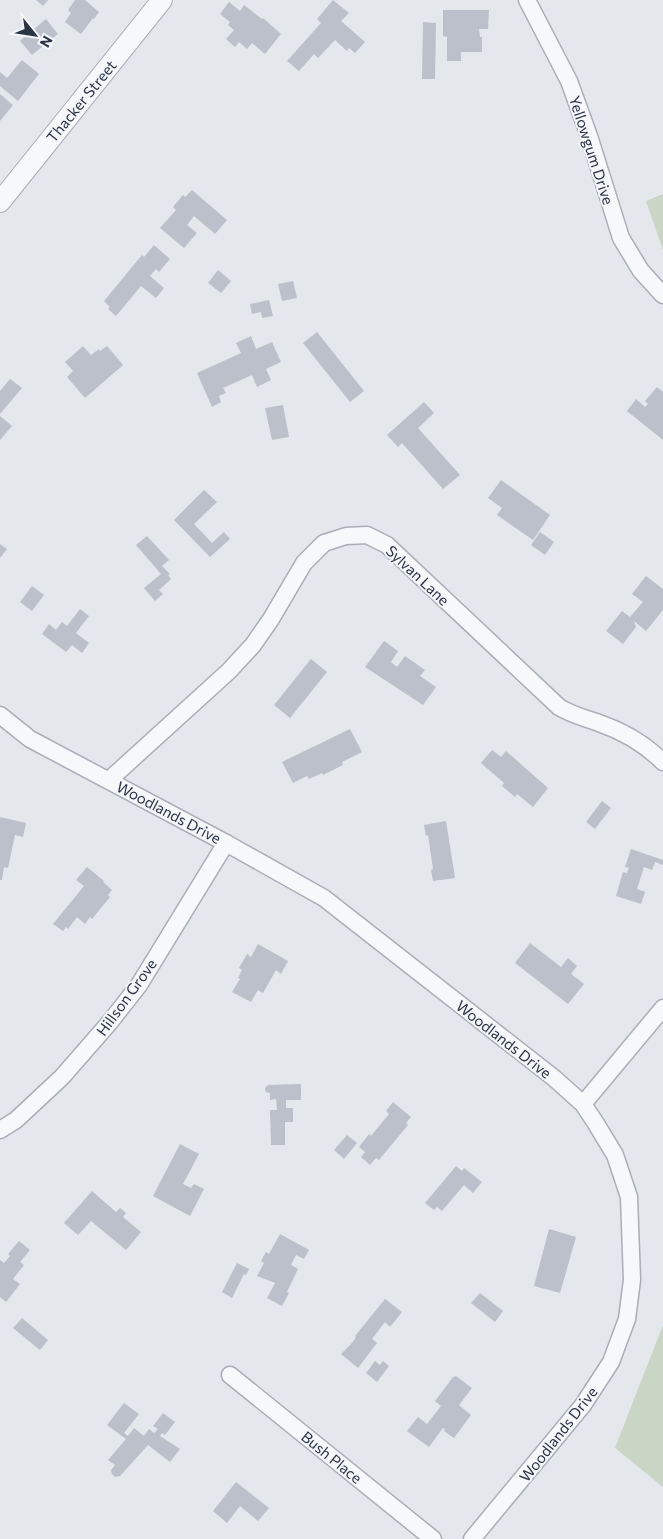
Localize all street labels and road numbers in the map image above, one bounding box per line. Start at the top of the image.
street label: Thacker Street [42,56,120,146]
street label: Yellowgum Drive [566,93,618,207]
street label: Sylvan Lane [383,541,453,609]
street label: Woodlands Drive [114,777,224,847]
street label: Hillson Grove [92,955,160,1039]
street label: Woodlands Drive [453,996,555,1082]
street label: Woodlands Drive [515,1383,601,1485]
street label: Bush Place [298,1427,366,1487]

